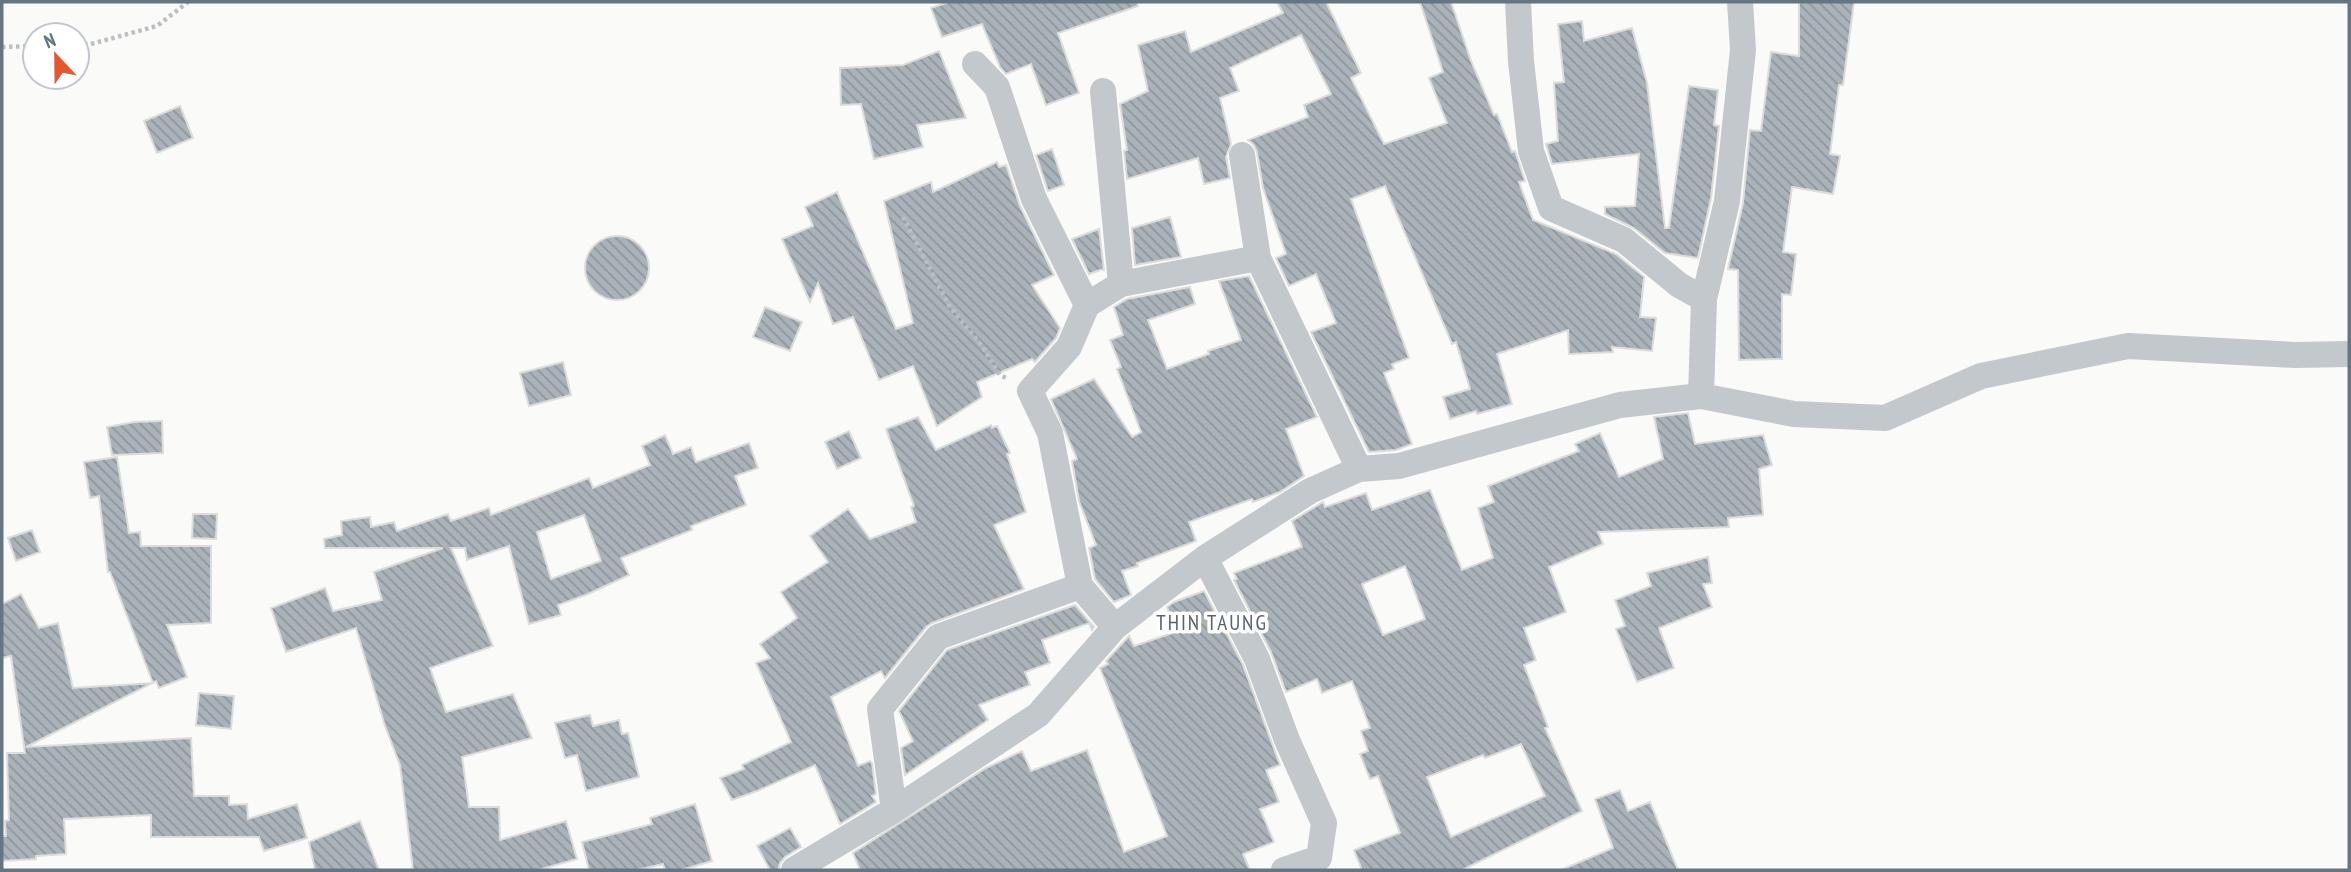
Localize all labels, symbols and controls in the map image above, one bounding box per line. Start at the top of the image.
north arrow [21,21,91,91]
text: N [40,27,59,53]
district label: THIN TAUNG [1156,609,1268,636]

